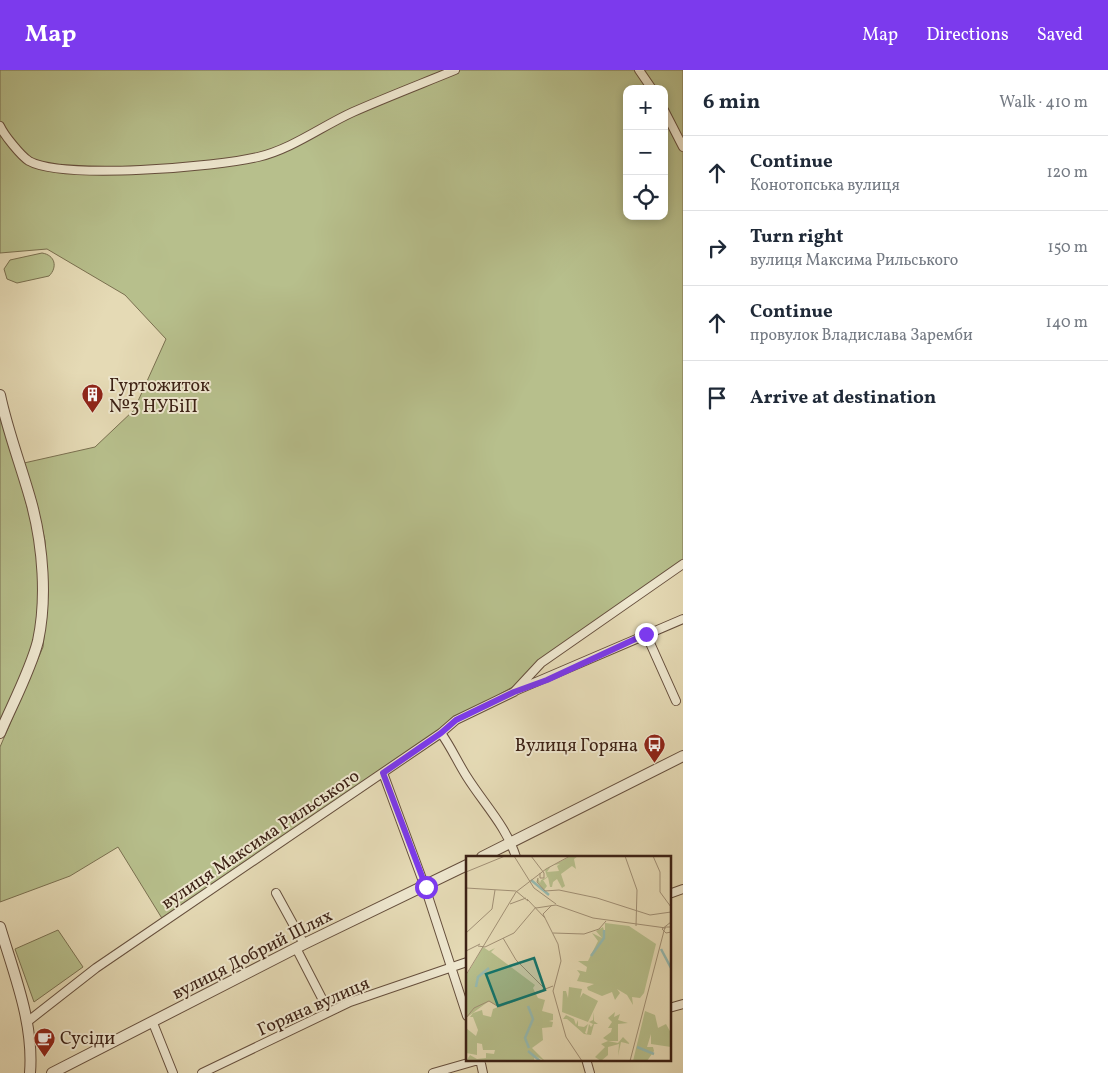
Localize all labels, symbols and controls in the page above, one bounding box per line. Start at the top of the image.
text: Map [25,18,76,52]
text: Map [862,23,898,48]
text: Directions [926,23,1009,48]
text: Saved [1037,23,1083,48]
map controls [623,85,668,220]
button: + [623,85,668,130]
text: 6 min [703,88,760,117]
text: Walk · 410 m [999,92,1088,114]
button: − [623,130,668,175]
text: Continue [750,149,833,175]
icon: ahead [703,159,731,187]
text: 120 m [1046,162,1088,184]
button: locate [623,175,668,220]
text: Конотопська вулиця [750,175,900,197]
text: Turn right [750,224,843,250]
icon: right [703,234,731,262]
text: 150 m [1047,237,1088,259]
text: вулиця Максима Рильського [750,250,958,272]
text: Continue [750,299,833,325]
icon: ahead [703,309,731,337]
text: 140 m [1046,312,1088,334]
text: провулок Владислава Заремби [750,325,973,347]
place label: Гуртожиток №3 НУБіП [109,374,210,420]
building icon: Гуртожиток №3 НУБіП [81,383,105,414]
icon: arrive [703,384,731,412]
text: Arrive at destination [750,385,936,411]
route end [635,623,658,646]
bus stop icon: Вулиця Горяна [642,733,666,764]
place label: Вулиця Горяна [515,734,638,759]
street label: вулиця Максима Рильського [157,764,365,916]
inset map [466,856,670,1060]
route start [415,876,438,899]
street label: вулиця Добрий Шлях [168,904,337,1007]
street label: Горяна вулиця [254,971,374,1043]
cafe icon: Сусіди [32,1026,56,1057]
place label: Сусіди [60,1027,115,1052]

